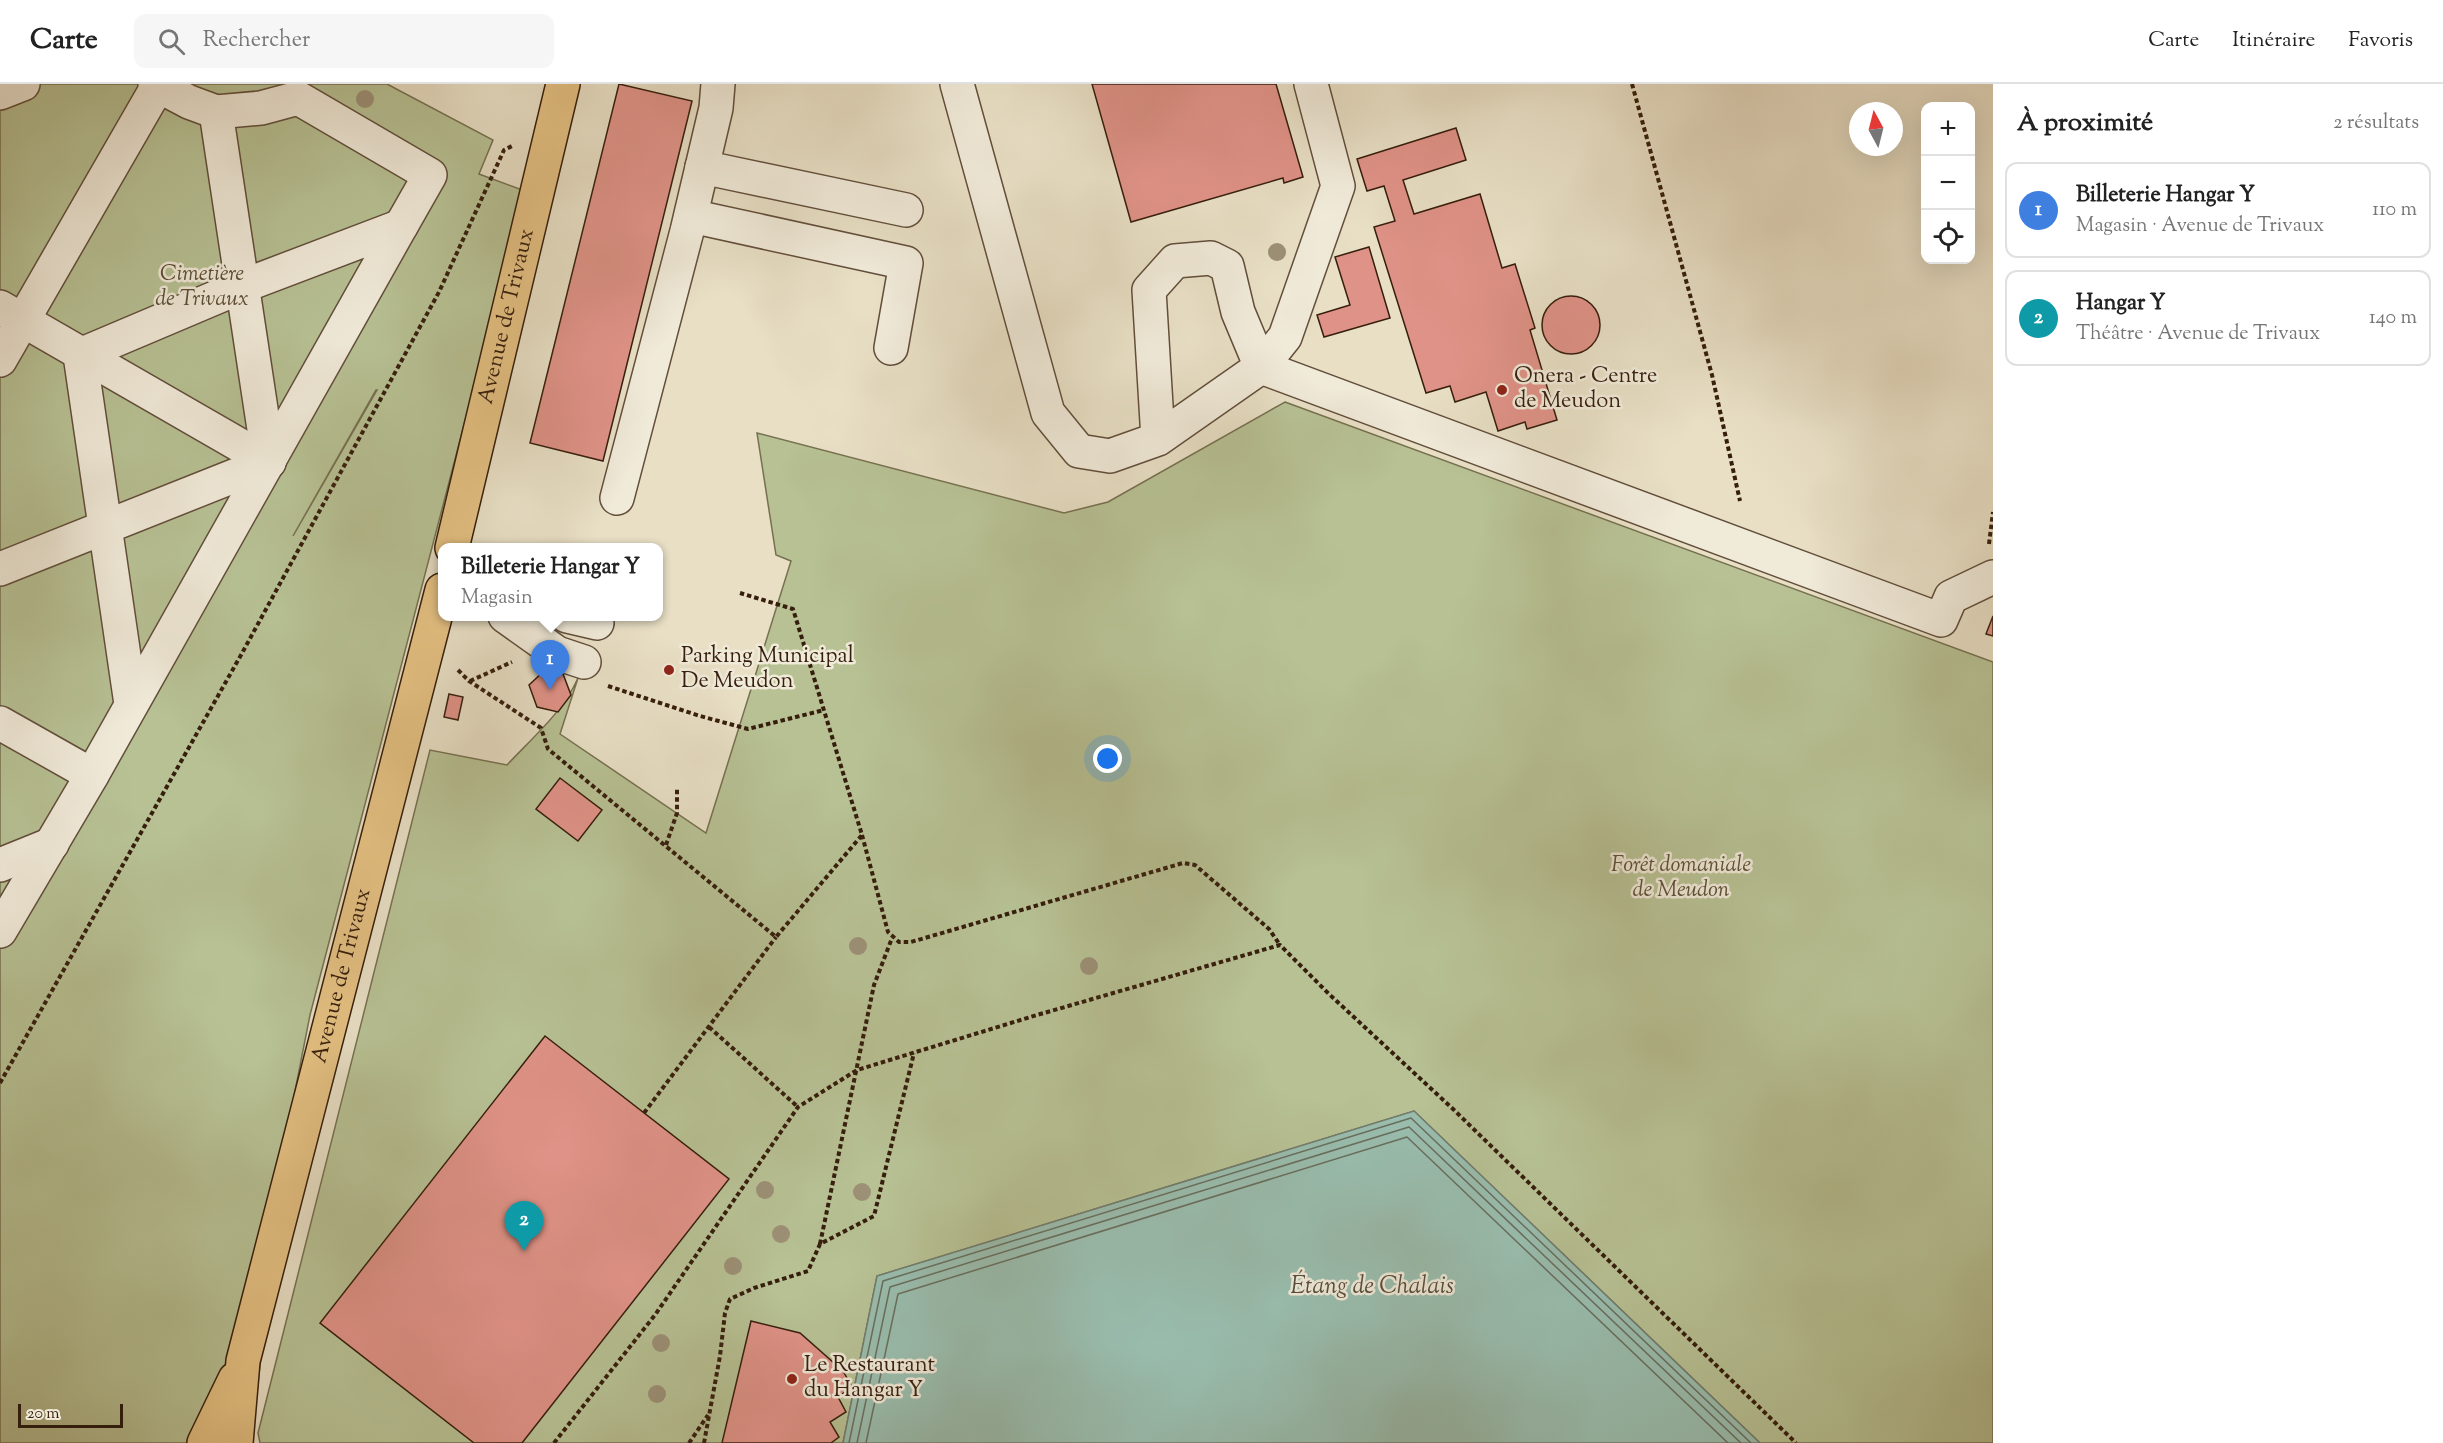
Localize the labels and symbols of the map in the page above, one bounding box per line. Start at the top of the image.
north arrow [1849,102,1903,156]
street label: Avenue de Trivaux [471,226,544,408]
park label: Cimetière de Trivaux [155,259,249,316]
place label: Onera - Centre de Meudon [1514,361,1657,418]
marker: Onera - Centre de Meudon [1495,383,1509,397]
pin: 1 [530,640,570,690]
place label: Parking Municipal De Meudon [681,641,854,698]
marker: Parking Municipal De Meudon [662,663,676,677]
your location [1093,744,1122,773]
park label: Forêt domaniale de Meudon [1611,850,1751,907]
street label: Avenue de Trivaux [304,885,380,1067]
pin: 2 [504,1202,544,1251]
water label: Étang de Chalais [1290,1269,1454,1304]
place label: Le Restaurant du Hangar Y [804,1350,935,1407]
marker: Le Restaurant du Hangar Y [785,1372,799,1386]
scale bar [18,1401,123,1428]

